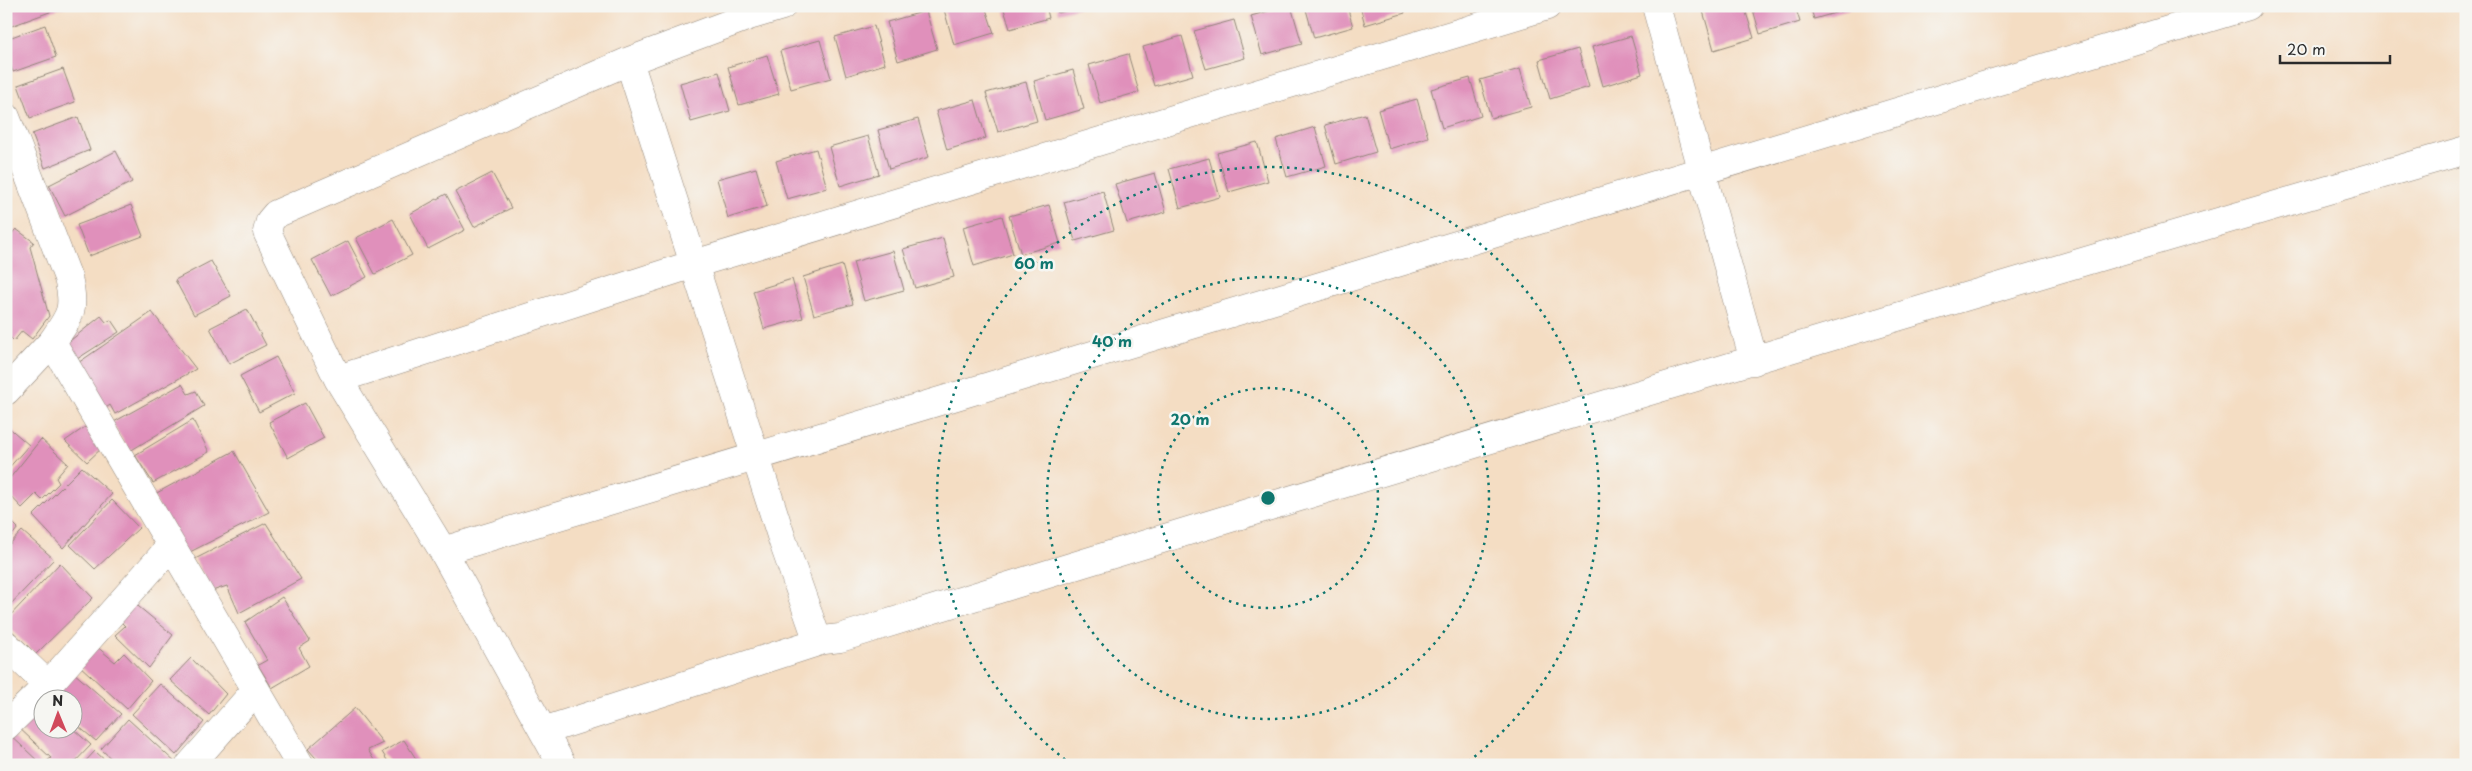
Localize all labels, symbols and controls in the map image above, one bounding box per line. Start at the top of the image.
scale bar [2280,32,2390,64]
text: 20 m [2287,37,2326,60]
text: 60 m [1014,251,1054,274]
text: 40 m [1092,329,1132,352]
text: 20 m [1171,407,1209,430]
centre of rings [1259,489,1277,507]
north arrow [32,688,82,738]
text: N [52,690,63,711]

